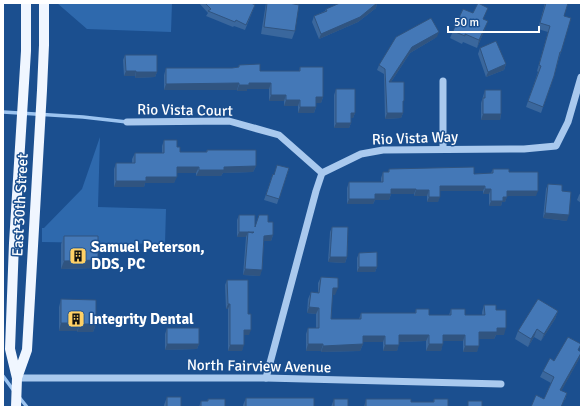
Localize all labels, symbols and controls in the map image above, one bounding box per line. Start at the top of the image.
scale bar [448,8,539,34]
text: 50 m [454,15,479,30]
street label: Rio Vista Court [137,100,233,120]
street label: Rio Vista Way [372,128,458,148]
street label: East 30th Street [8,153,32,257]
place label: Samuel Peterson, DDS, PC [91,238,205,273]
building icon: Samuel Peterson, DDS, PC [68,246,88,266]
building icon: Integrity Dental [66,309,86,329]
place label: Integrity Dental [89,310,194,328]
street label: North Fairview Avenue [187,356,331,376]

